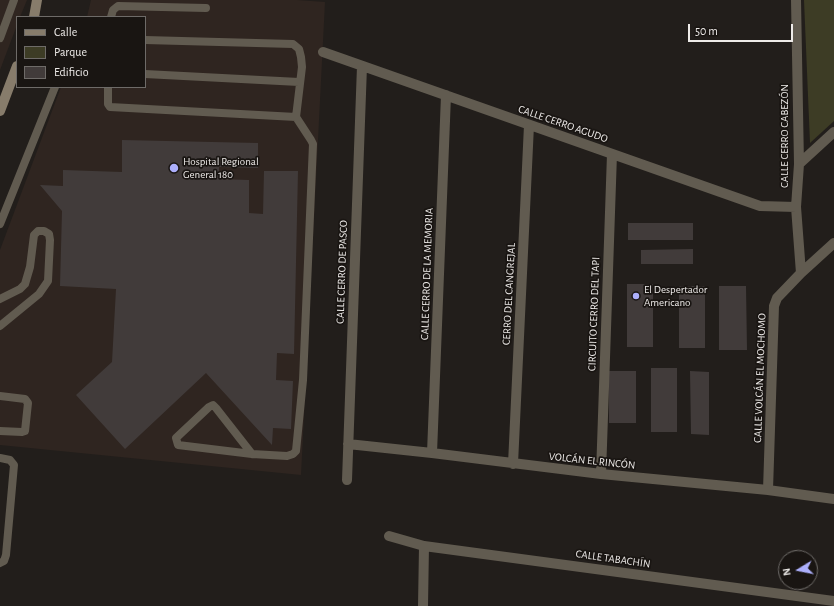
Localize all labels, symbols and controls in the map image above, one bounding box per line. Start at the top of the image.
legend [16,16,146,88]
scale bar [690,16,795,42]
text: 50 m [695,25,718,37]
text: Calle [54,26,77,38]
text: Parque [54,46,87,58]
text: Edificio [54,66,89,78]
street label: CALLE CERRO CABEZÓN [778,84,792,188]
street label: CALLE CERRO AGUDO [516,102,610,146]
place label: Hospital Regional General 180 [183,155,259,181]
marker: Hospital Regional General 180 [168,162,180,174]
street label: CALLE CERRO DE LA MEMORIA [418,208,436,340]
street label: CALLE CERRO DE PASCO [334,220,350,324]
street label: CERRO DEL CANGREJAL [500,242,518,346]
street label: CIRCUITO CERRO DEL TAPI [585,257,603,371]
place label: El Despertador Americano [644,283,707,309]
marker: El Despertador Americano [631,291,641,301]
street label: CALLE VOLCÁN EL MOCHOMO [751,313,769,443]
street label: VOLCÁN EL RINCÓN [548,450,636,472]
street label: CALLE TABACHÍN [575,547,651,571]
north arrow [778,550,818,590]
text: N [781,567,793,577]

